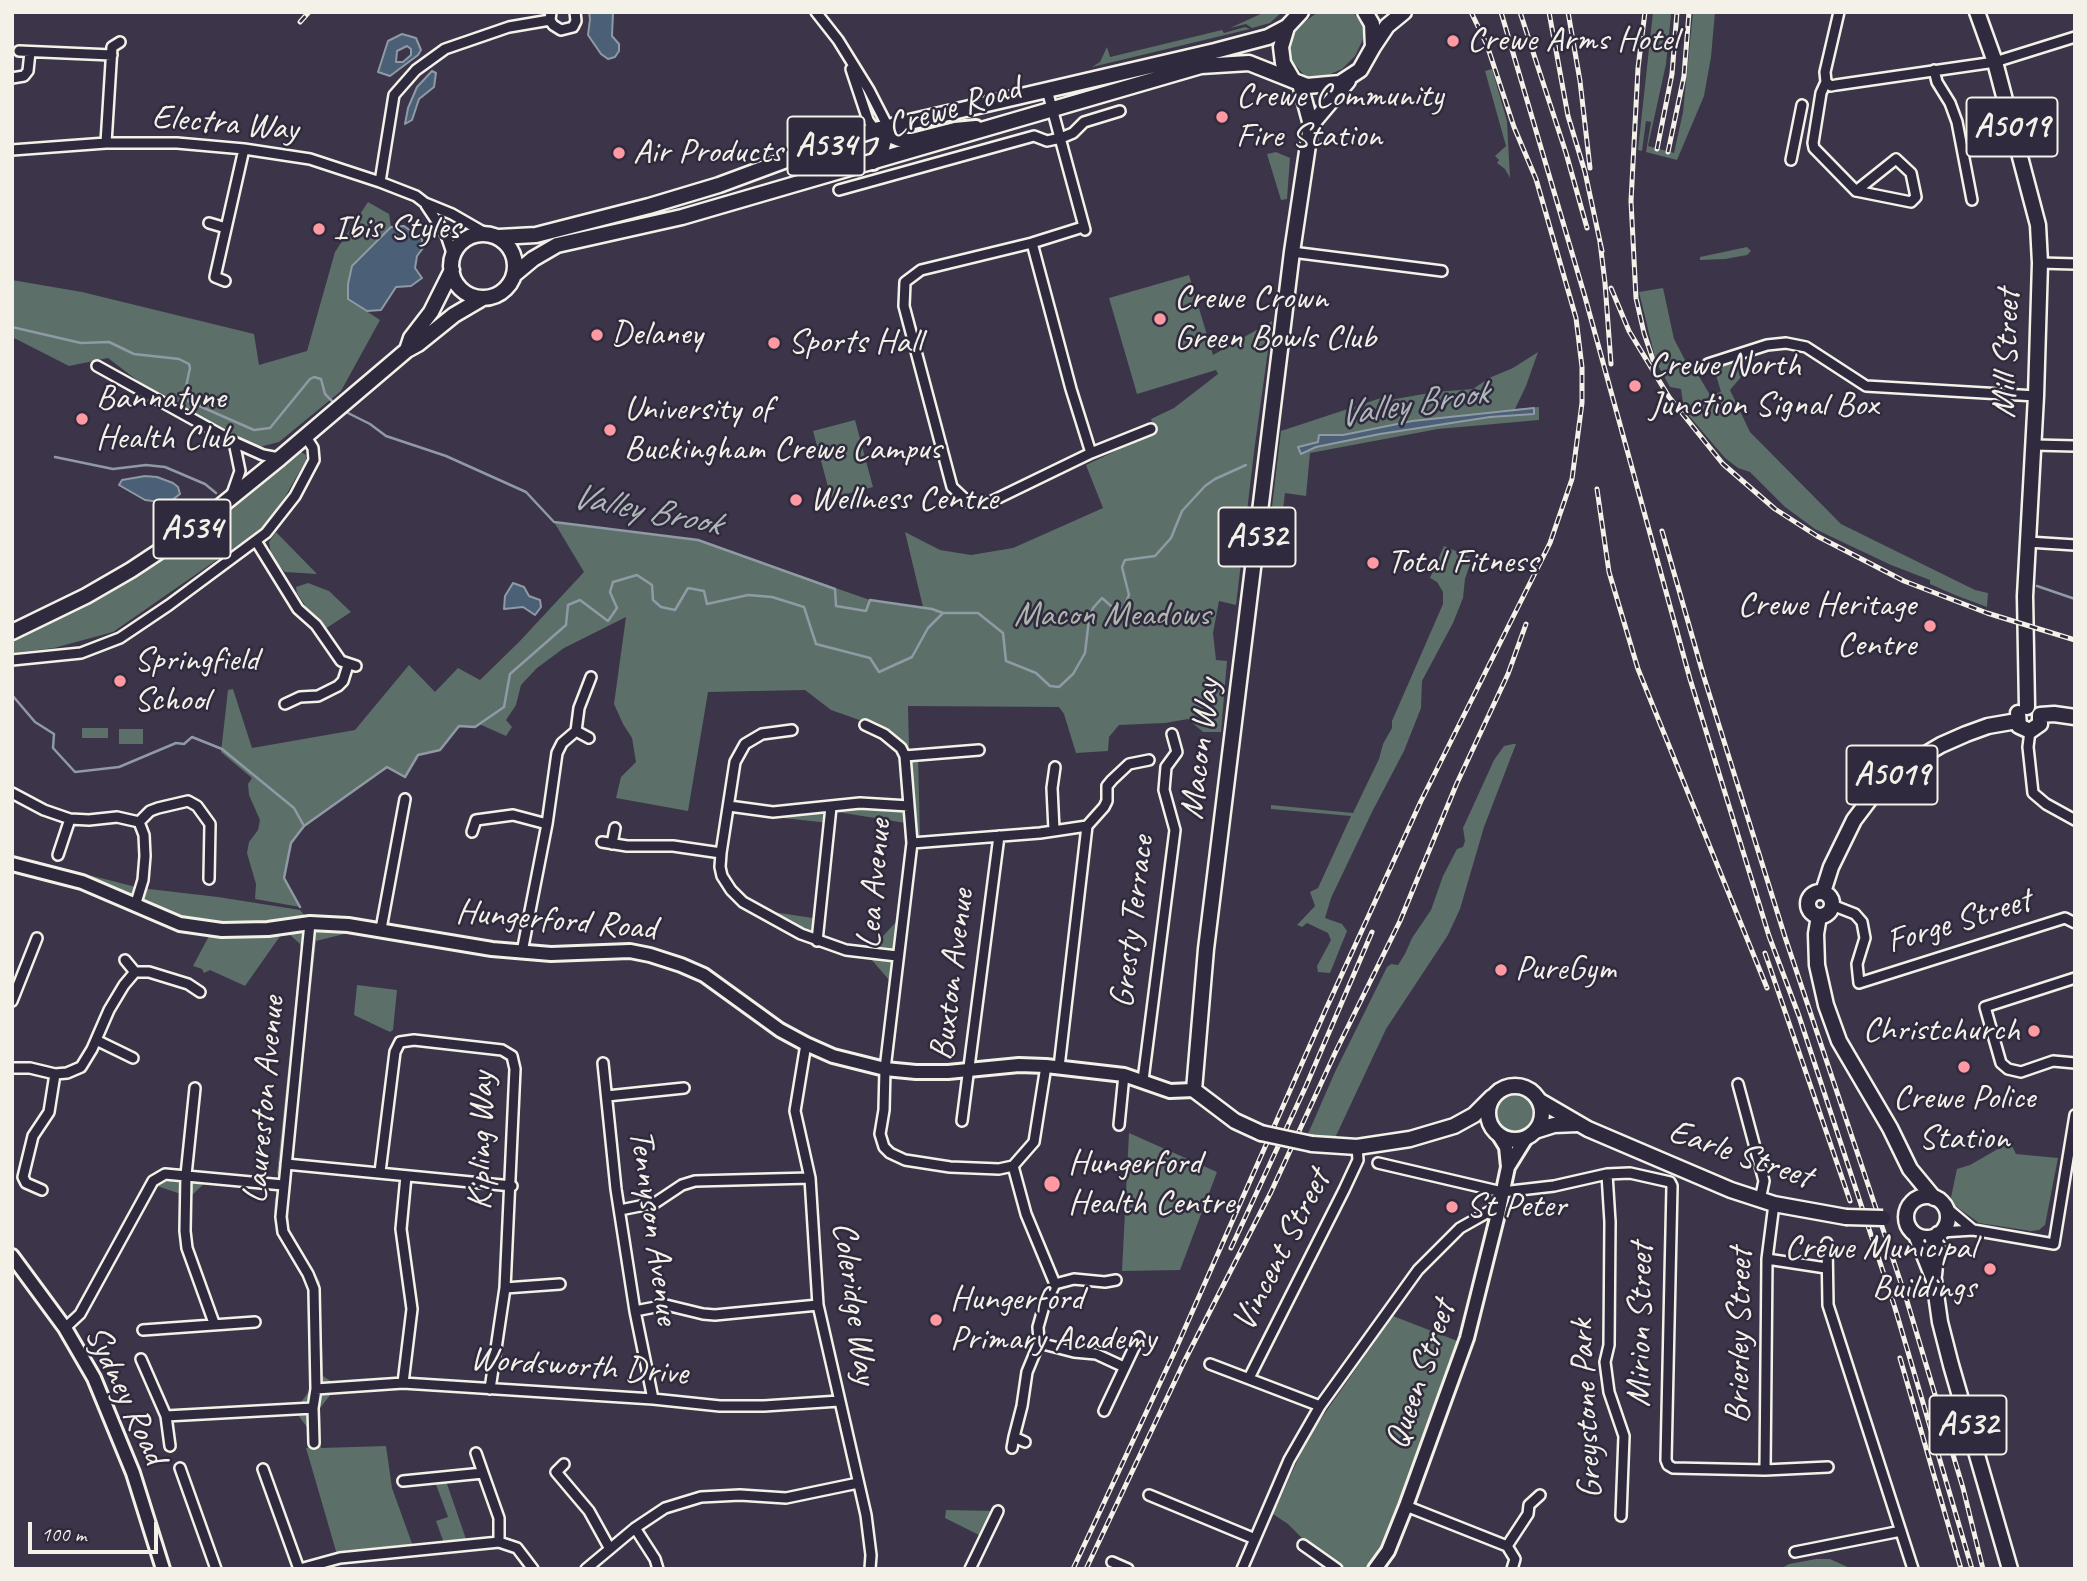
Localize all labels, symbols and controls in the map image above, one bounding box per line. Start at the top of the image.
place label: Crewe Arms Hotel [1467,20,1678,62]
marker: Crewe Arms Hotel [1445,33,1461,49]
street label: Crewe Road [882,68,1026,148]
place label: Crewe Community Fire Station [1236,76,1443,158]
street label: Electra Way [150,97,300,151]
road number: A5019 [1966,97,2058,156]
marker: Crewe Community Fire Station [1214,109,1230,125]
road number: A534 [788,116,864,176]
place label: Air Products [633,132,783,174]
marker: Air Products [611,145,627,161]
place label: Ibis Styles [333,208,460,250]
marker: Ibis Styles [311,221,327,237]
place label: Crewe Crown Green Bowls Club [1174,278,1376,360]
street label: Mill Street [1984,289,2030,419]
marker: Crewe Crown Green Bowls Club [1152,311,1168,327]
place label: Delaney [611,314,702,356]
place label: Sports Hall [788,322,922,364]
marker: Delaney [589,327,605,343]
marker: Sports Hall [766,335,782,351]
place label: Crewe North Junction Signal Box [1649,345,1878,427]
water label: Valley Brook [1335,371,1491,439]
place label: Bannatyne Health Club [96,378,234,460]
marker: Crewe North Junction Signal Box [1627,378,1643,394]
place label: University of Buckingham Crewe Campus [624,389,941,471]
marker: Bannatyne Health Club [74,411,90,427]
marker: University of Buckingham Crewe Campus [602,422,618,438]
water label: Valley Brook [568,475,724,547]
place label: Wellness Centre [810,479,998,521]
marker: Wellness Centre [788,492,804,508]
road number: A534 [154,500,230,558]
road number: A532 [1218,508,1296,566]
place label: Total Fitness [1387,542,1538,584]
marker: Total Fitness [1365,555,1381,571]
place label: Crewe Heritage Centre [1738,585,1916,667]
park label: Macon Meadows [1014,595,1210,637]
marker: Crewe Heritage Centre [1922,618,1938,634]
place label: Springfield School [134,640,259,722]
marker: Springfield School [112,673,128,689]
street label: Macon Way [1172,676,1230,822]
road number: A5019 [1846,746,1938,804]
street label: Lea Avenue [848,818,902,950]
street label: Gresty Terrace [1102,834,1164,1010]
street label: Forge Street [1882,880,2036,964]
street label: Buxton Avenue [922,887,984,1063]
street label: Hungerford Road [454,891,658,951]
place label: PureGym [1515,949,1616,991]
marker: PureGym [1493,962,1509,978]
street label: Laureston Avenue [235,995,295,1205]
place label: Christchurch [1863,1010,2020,1052]
marker: Christchurch [2026,1023,2042,1039]
marker: Crewe Police Station [1956,1059,1972,1075]
street label: Kipling Way [460,1071,504,1211]
place label: Crewe Police Station [1893,1078,2035,1160]
street label: Earle Street [1663,1111,1817,1199]
street label: Tennyson Avenue [619,1127,687,1327]
place label: Hungerford Health Centre [1068,1143,1234,1225]
street label: Vincent Street [1224,1163,1340,1339]
marker: Hungerford Health Centre [1042,1174,1062,1194]
place label: St Peter [1466,1186,1566,1228]
marker: St Peter [1444,1199,1460,1215]
street label: Coleridge Way [822,1219,886,1387]
place label: Crewe Municipal Buildings [1784,1228,1976,1310]
street label: Mirion Street [1619,1243,1663,1407]
street label: Brierley Street [1717,1248,1763,1424]
marker: Crewe Municipal Buildings [1982,1261,1998,1277]
place label: Hungerford Primary Academy [950,1279,1156,1361]
street label: Queen Street [1376,1295,1466,1455]
marker: Hungerford Primary Academy [928,1312,944,1328]
street label: Greystone Park [1561,1318,1613,1500]
street label: Sydney Road [75,1319,175,1471]
street label: Wordsworth Drive [469,1338,689,1396]
road number: A532 [1930,1396,2007,1455]
scale bar [32,1508,161,1552]
text: 100 m [41,1521,86,1547]

